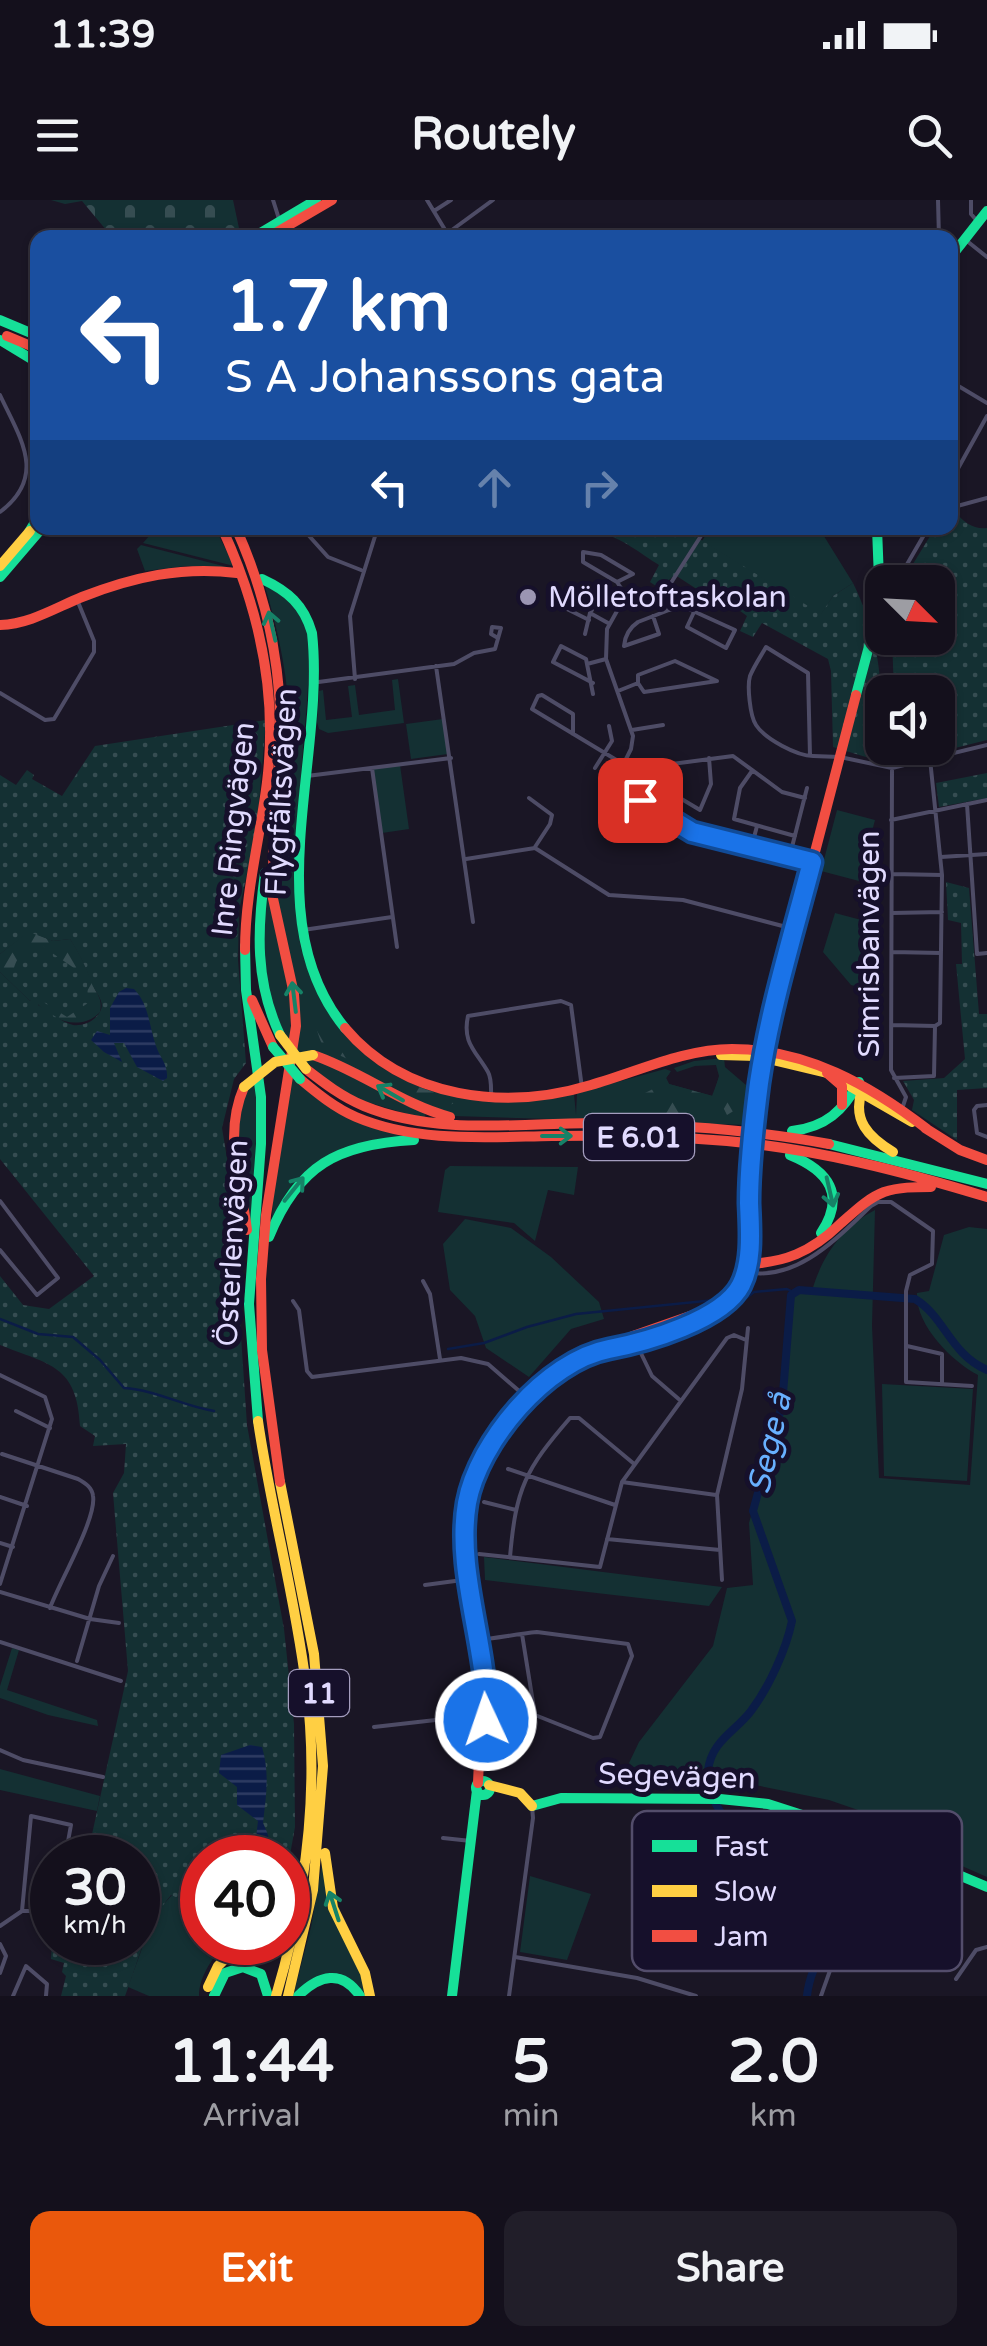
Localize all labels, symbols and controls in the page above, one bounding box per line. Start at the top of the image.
text: 11:39 [50,12,155,58]
icon: menu [30,108,85,163]
text: Routely [411,108,576,162]
icon: search [902,108,957,163]
text: 1.7 km [225,266,451,350]
icon: left [60,270,190,400]
text: S A Johanssons gata [225,351,665,405]
icon: left [362,460,417,515]
icon: ahead [467,460,522,515]
icon: right [572,460,627,515]
north arrow [865,565,955,655]
map controls [865,565,955,765]
place label: Mölletoftaskolan [548,579,787,616]
marker: Mölletoftaskolan [517,586,539,608]
one-way arrow [262,610,280,642]
button: sound [865,675,955,765]
street label: Flygfältsvägen [258,687,305,897]
street label: Inre Ringvägen [204,720,263,938]
pin [598,758,683,843]
icon: arrive [613,773,668,828]
street label: Simrisbanvägen [851,830,888,1058]
one-way arrow [284,982,302,1014]
one-way arrow [376,1083,405,1103]
road number: E 6.01 [584,1114,694,1160]
one-way arrow [540,1126,572,1146]
street label: Österlenvägen [209,1139,256,1348]
one-way arrow [283,1176,305,1202]
one-way arrow [822,1176,840,1208]
water label: Sege å [740,1388,800,1497]
position arrow [434,1668,538,1772]
road number: 11 [289,1670,349,1716]
street label: Segevägen [597,1755,757,1798]
legend [632,1811,962,1971]
text: Fast [714,1830,769,1864]
speed limit sign: 40 [180,1835,310,1965]
text: 30 [64,1858,126,1918]
text: Slow [714,1875,777,1909]
one-way arrow [323,1891,341,1923]
text: km/h [64,1910,126,1940]
text: Jam [714,1920,769,1954]
text: 11:44 [168,2026,335,2098]
text: 5 [512,2026,550,2098]
text: 2.0 [728,2026,819,2098]
text: Arrival [202,2097,301,2135]
text: min [503,2097,560,2135]
text: km [750,2097,797,2135]
button: Exit [30,2211,484,2326]
button: Share [504,2211,957,2326]

